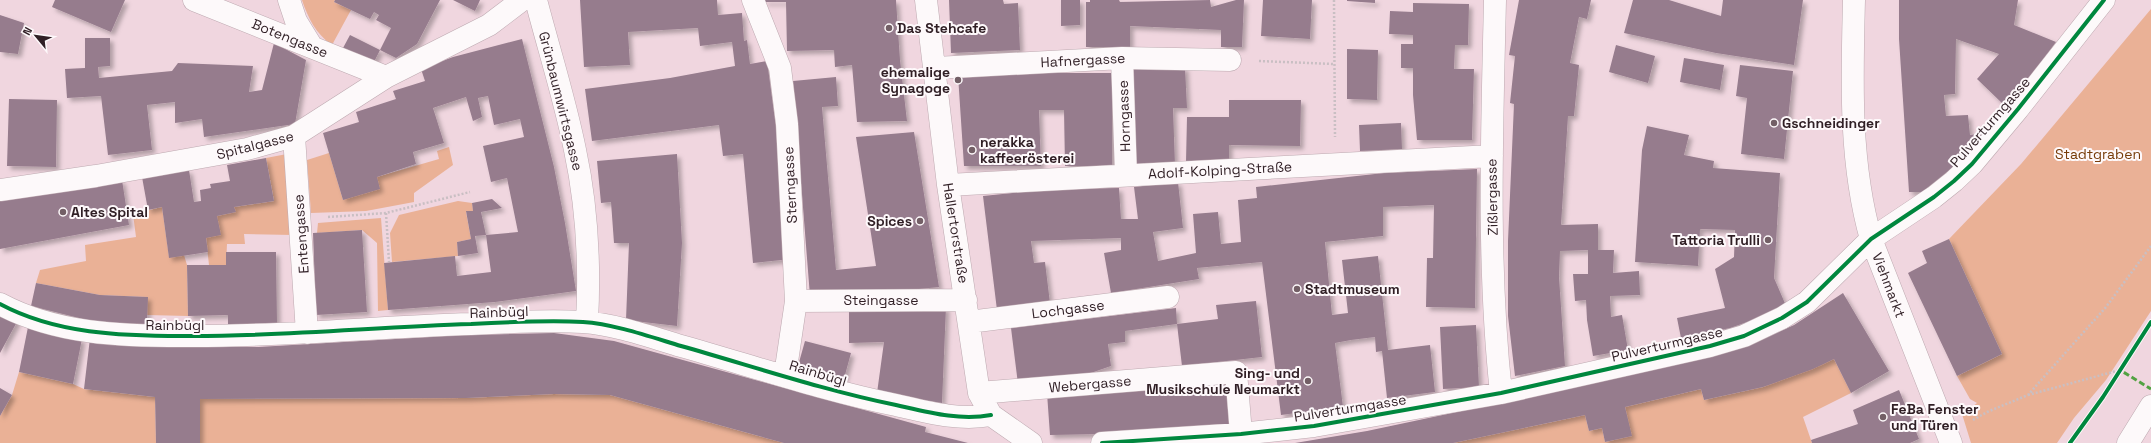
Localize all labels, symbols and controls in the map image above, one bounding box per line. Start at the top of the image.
street label: Botengasse [249,15,331,61]
north arrow [16,16,56,56]
place label: Das Stehcafe [897,19,986,37]
marker: Das Stehcafe [884,23,894,33]
text: N [19,25,35,38]
street label: Grünbaumwirtsgasse [535,30,587,172]
street label: Hafnergasse [1040,49,1126,71]
place label: ehemalige Synagoge [881,63,950,97]
street label: Pulverturmgasse [1946,73,2034,171]
marker: ehemalige Synagoge [953,75,963,85]
street label: Horngasse [1114,80,1134,152]
place label: Gschneidinger [1782,114,1880,132]
marker: Gschneidinger [1769,118,1779,128]
street label: Spitalgasse [215,127,295,163]
place label: nerakka kaffeerösterei [980,133,1074,167]
marker: nerakka kaffeerösterei [967,145,977,155]
park label: Stadtgraben [2055,145,2141,163]
street label: Sterngasse [779,146,801,224]
street label: Adolf-Kolping-Straße [1148,157,1292,183]
street label: Zißlergasse [1482,158,1502,236]
street label: Hallertorstraße [939,181,973,285]
street label: Entengasse [289,194,313,274]
place label: Altes Spital [71,203,148,221]
marker: Altes Spital [58,207,68,217]
place label: Spices [867,212,912,230]
marker: Spices [915,216,925,226]
place label: Tattoria Trulli [1672,231,1760,249]
marker: Tattoria Trulli [1763,235,1773,245]
street label: Viehmarkt [1868,250,1910,320]
place label: Stadtmuseum [1305,280,1400,298]
marker: Stadtmuseum [1292,284,1302,294]
street label: Steingasse [843,291,919,309]
street label: Lochgasse [1031,296,1105,322]
street label: Rainbügl [469,302,529,322]
street label: Rainbügl [146,316,204,334]
street label: Pulverturmgasse [1610,322,1724,366]
street label: Rainbügl [787,356,849,390]
place label: Sing- und Musikschule Neumarkt [1146,364,1300,398]
street label: Webergasse [1048,371,1132,397]
marker: Sing- und Musikschule Neumarkt [1303,376,1313,386]
street label: Pulverturmgasse [1292,390,1408,426]
place label: FeBa Fenster und Türen [1891,400,1979,434]
marker: FeBa Fenster und Türen [1878,412,1888,422]

